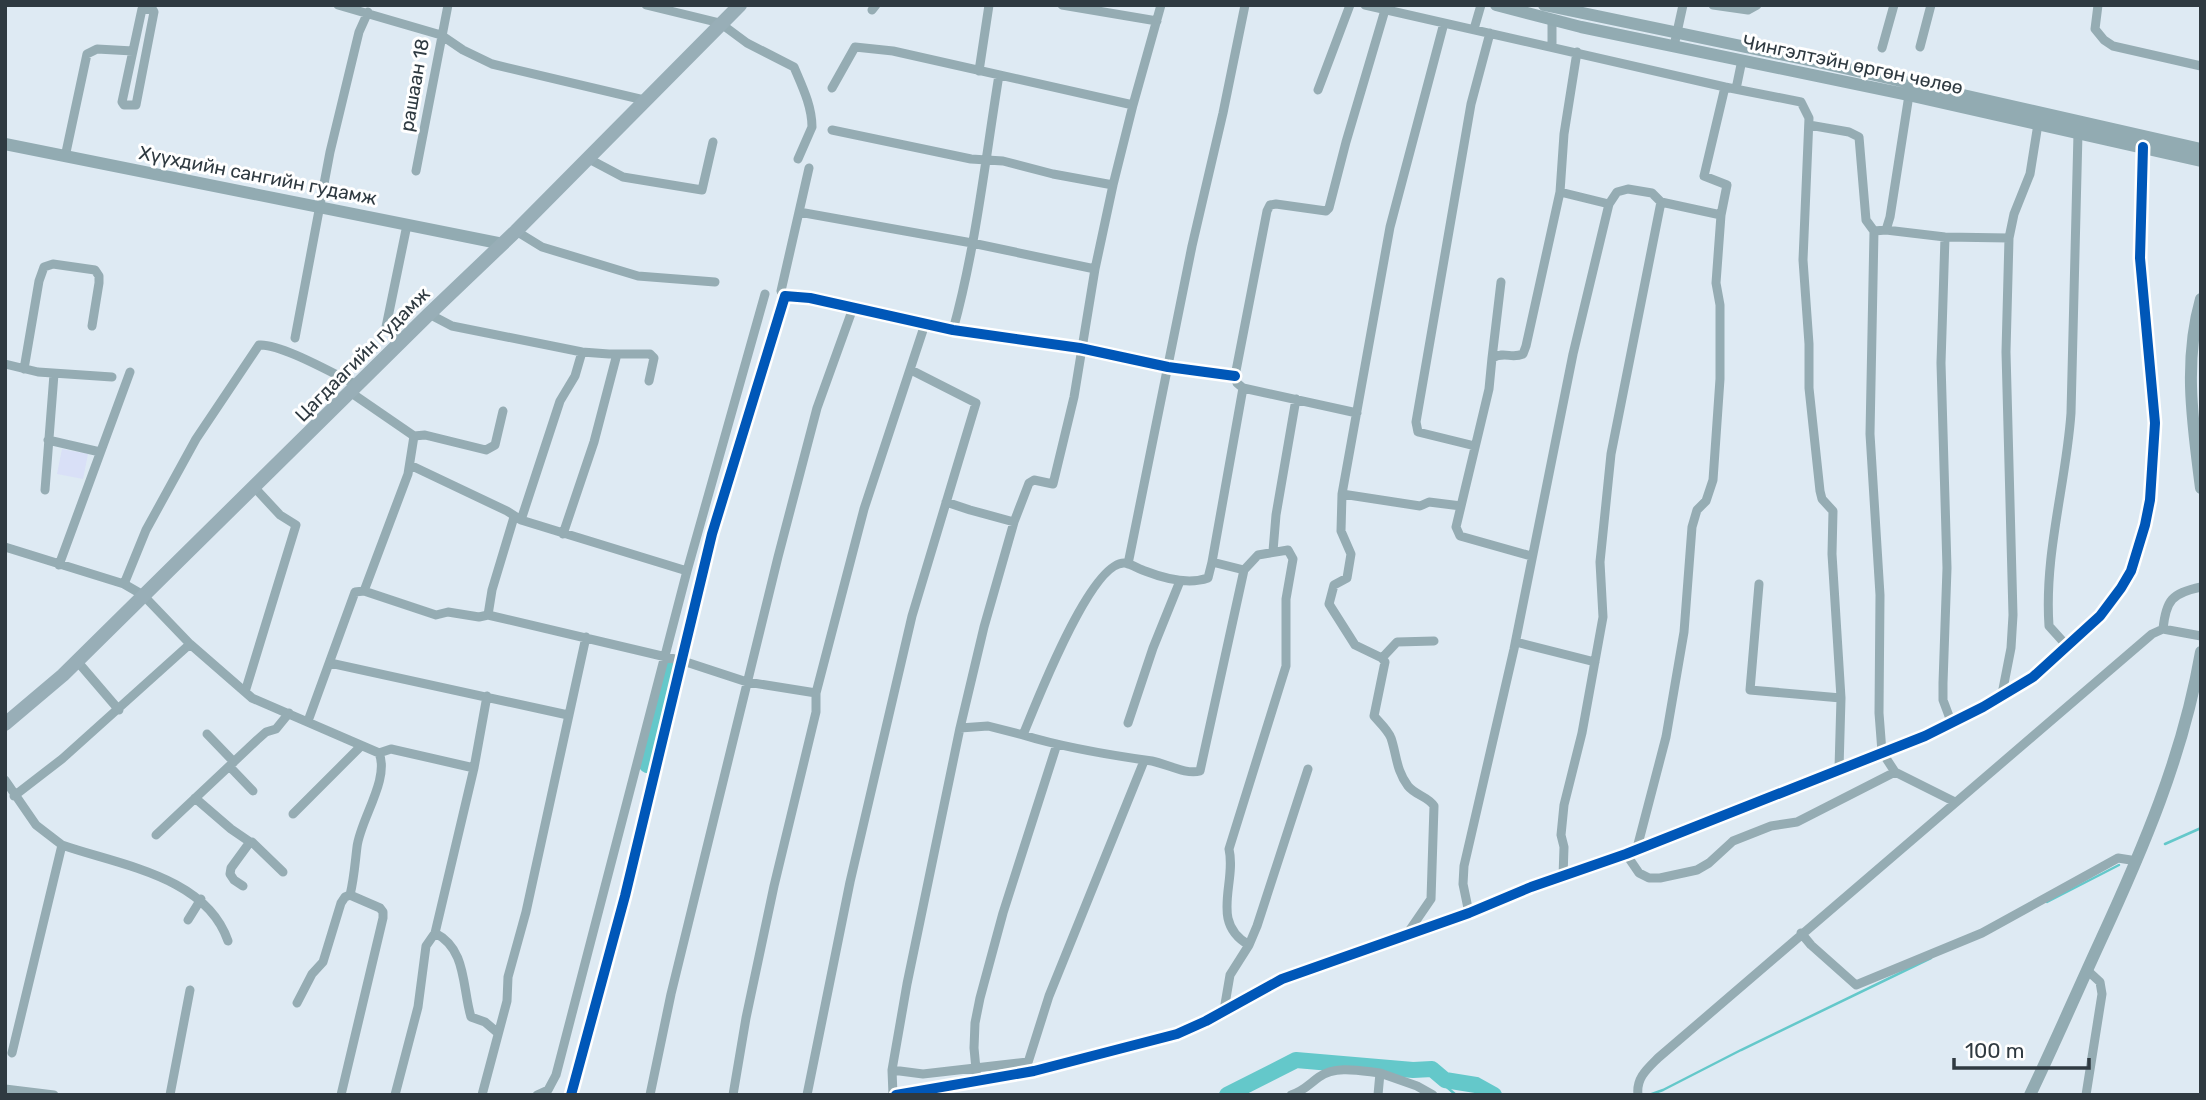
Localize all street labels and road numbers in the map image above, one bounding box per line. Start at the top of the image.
street label: Чингэлтэйн өргөн чөлөө [1741,30,1965,99]
street label: рашаан 18 [395,37,434,133]
street label: Хүүхдийн сангийн гудамж [137,141,379,210]
street label: Цагдаагийн гудамж [290,282,435,427]

